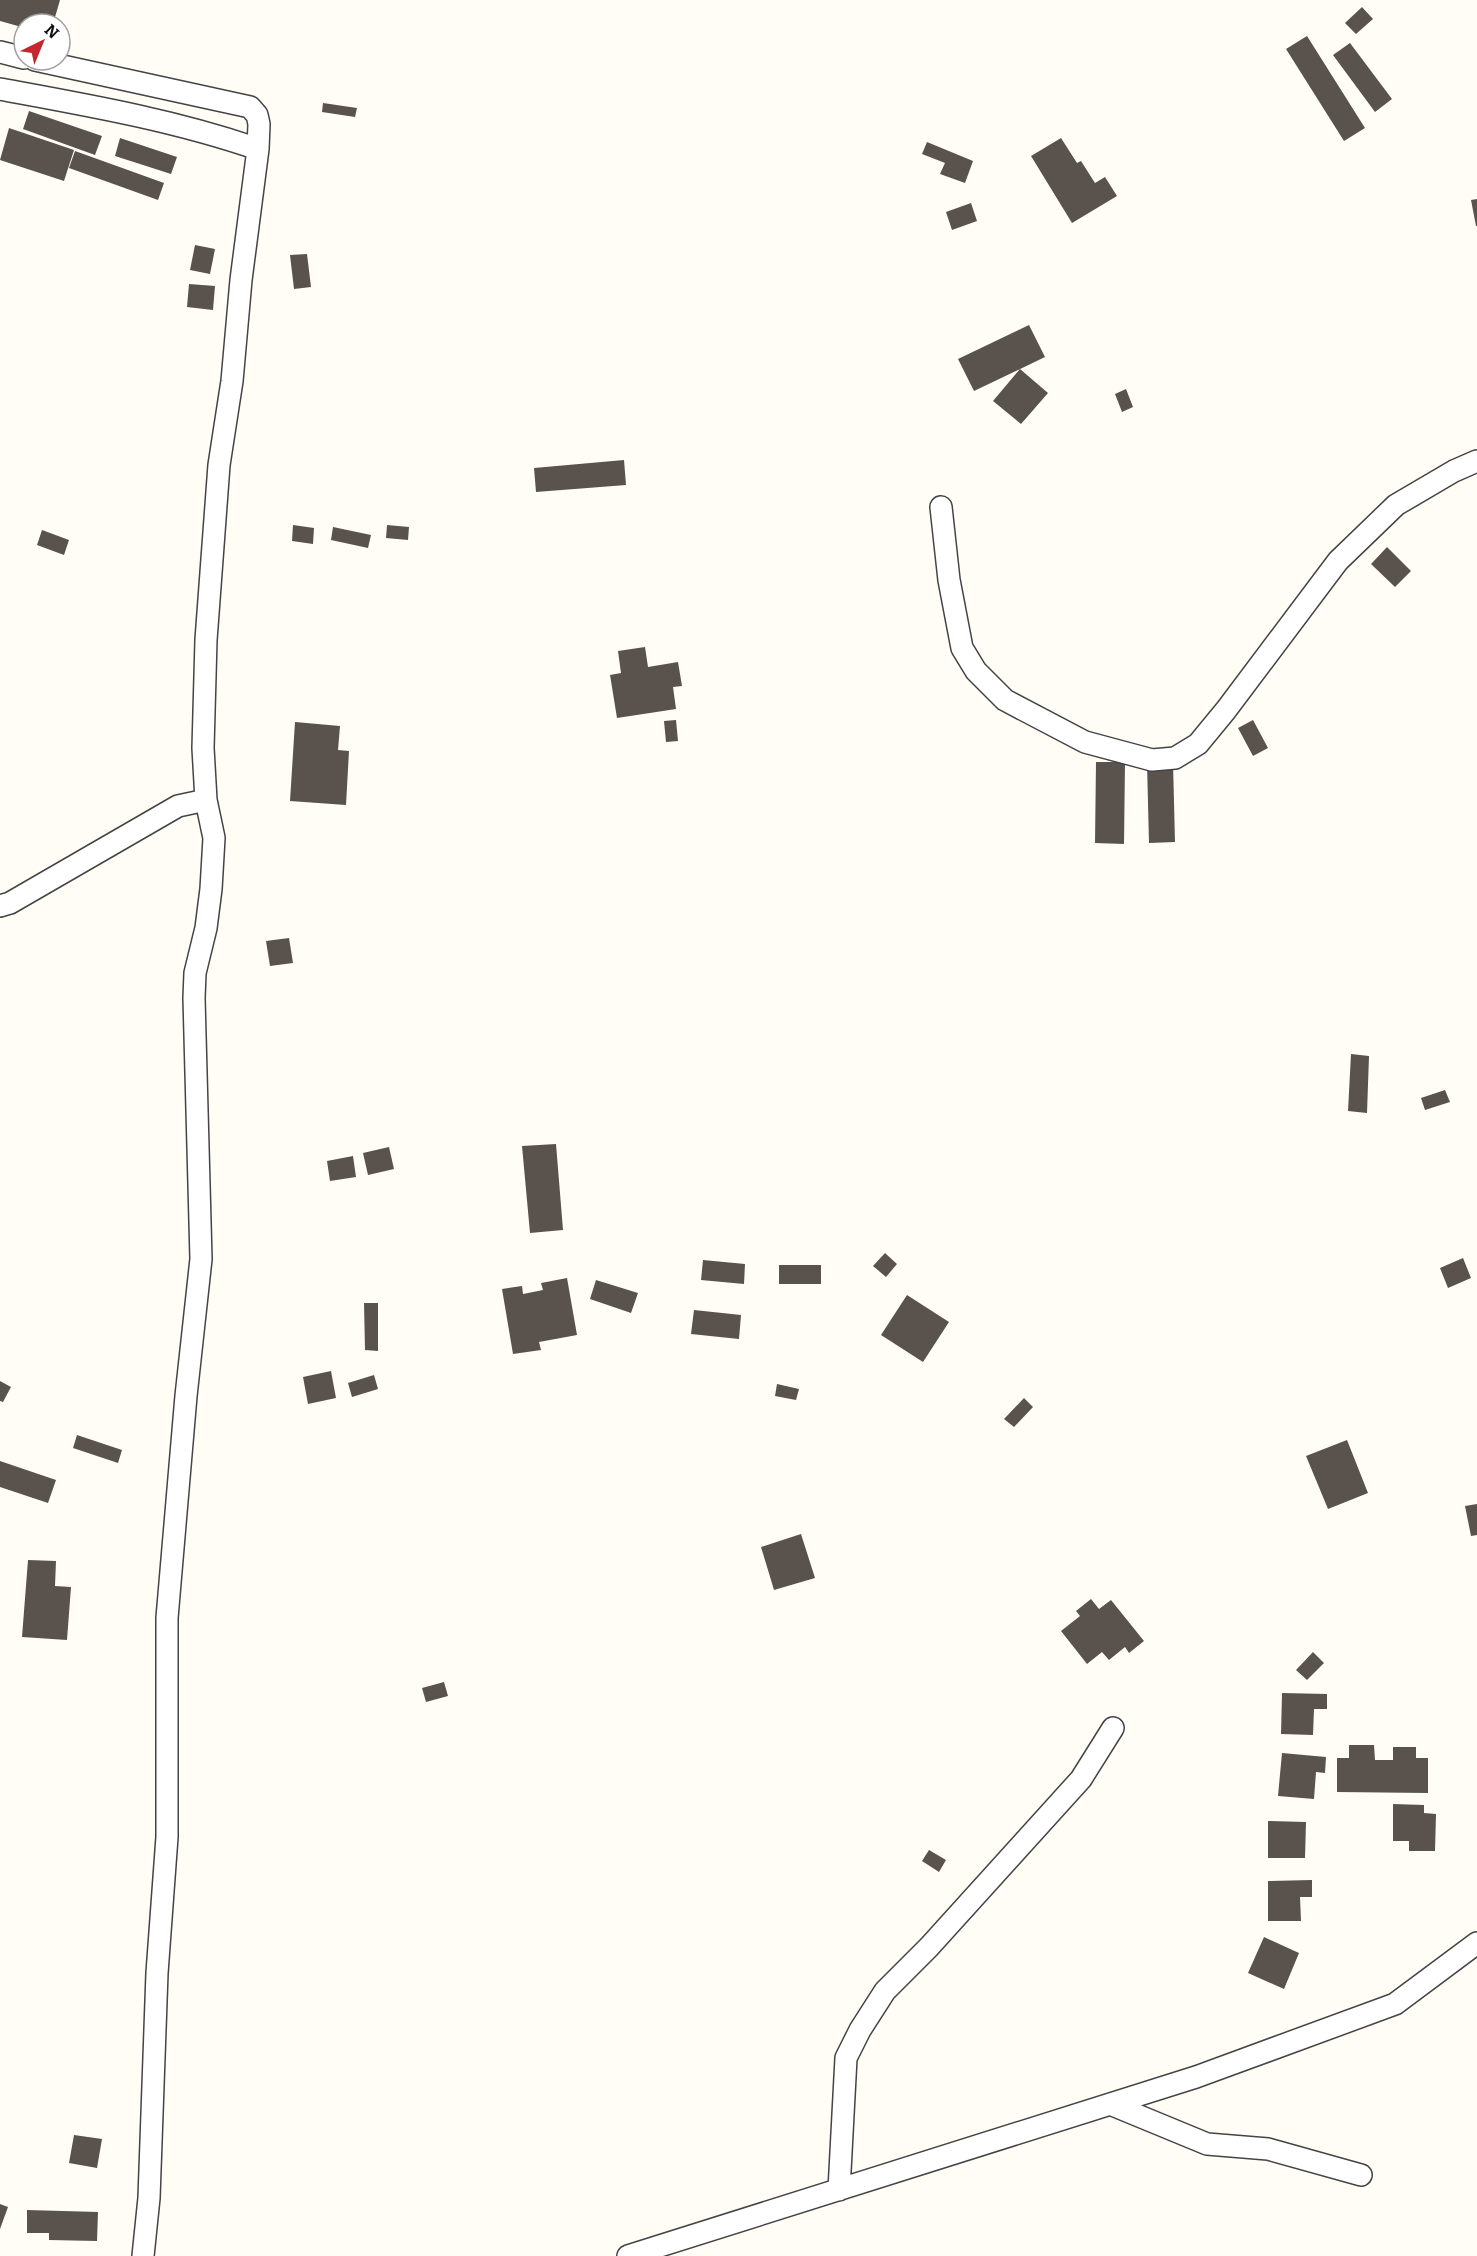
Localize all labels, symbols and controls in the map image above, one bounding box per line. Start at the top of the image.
north arrow [12,12,72,72]
text: N [41,20,63,43]

